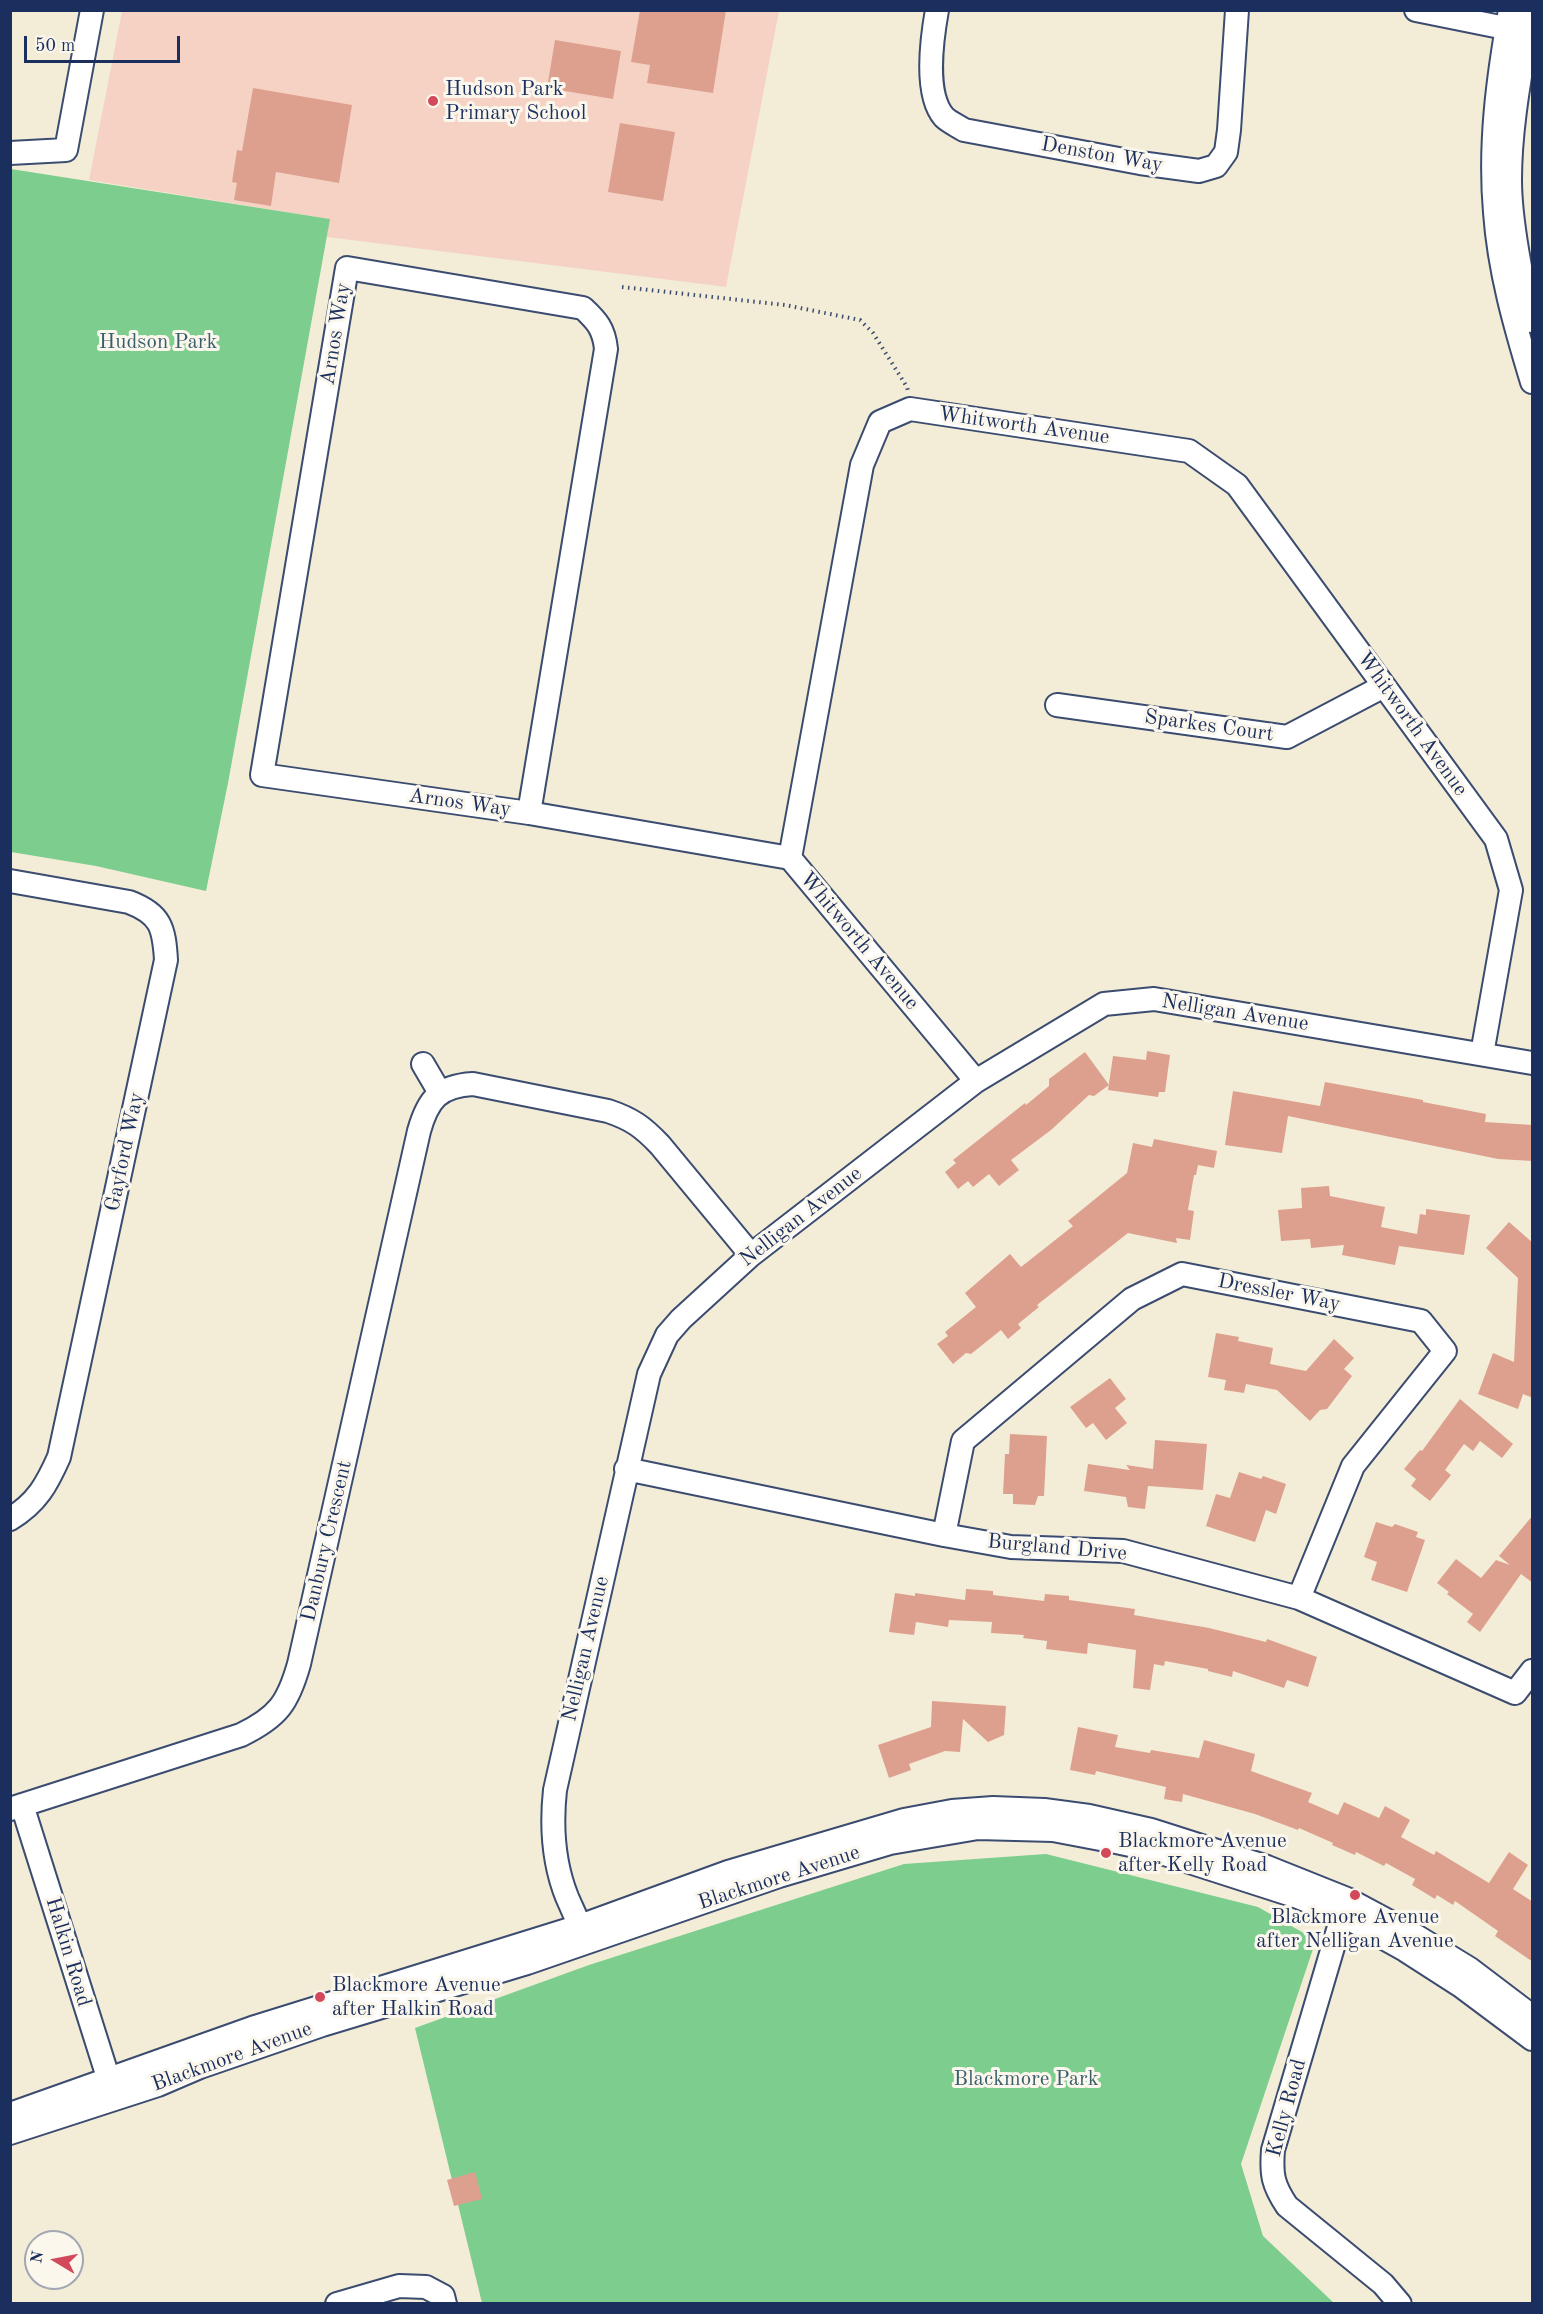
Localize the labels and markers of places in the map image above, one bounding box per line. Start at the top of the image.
place label: Hudson Park Primary School [445,76,586,126]
marker: Hudson Park Primary School [426,94,440,108]
place label: Blackmore Avenue after Kelly Road [1118,1828,1287,1878]
marker: Blackmore Avenue after Kelly Road [1099,1846,1113,1860]
marker: Blackmore Avenue after Nelligan Avenue [1348,1888,1362,1902]
place label: Blackmore Avenue after Nelligan Avenue [1256,1904,1454,1954]
place label: Blackmore Avenue after Halkin Road [332,1972,501,2022]
marker: Blackmore Avenue after Halkin Road [313,1990,327,2004]

